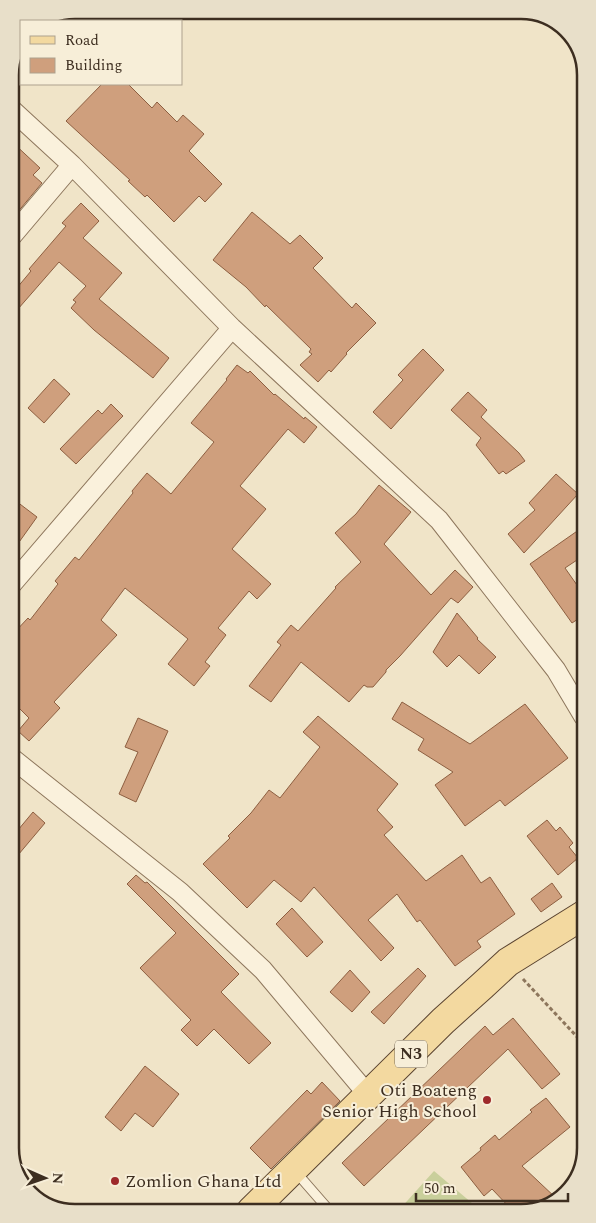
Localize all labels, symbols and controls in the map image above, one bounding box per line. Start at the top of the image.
legend [20,20,182,85]
text: Road [65,29,99,52]
text: Building [65,54,122,77]
road number: N3 [395,1040,427,1068]
place label: Oti Boateng Senior High School [322,1077,477,1125]
marker: Oti Boateng Senior High School [481,1094,493,1106]
north arrow [20,1153,70,1203]
place label: Zomlion Ghana Ltd [125,1168,282,1195]
scale bar [416,1170,568,1202]
text: N [47,1172,68,1185]
marker: Zomlion Ghana Ltd [109,1175,121,1187]
text: 50 m [424,1177,456,1200]

